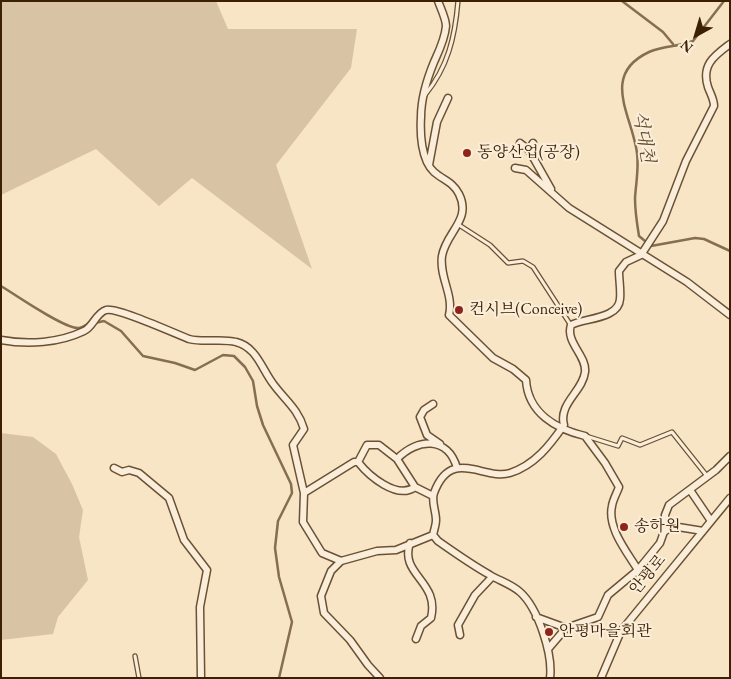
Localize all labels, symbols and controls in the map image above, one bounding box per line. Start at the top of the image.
north arrow [671,10,721,60]
text: N [677,36,697,57]
water label: 석대천 [628,109,658,165]
place label: 동양산업(공장) [477,143,580,163]
marker: 동양산업(공장) [461,147,473,159]
place label: 컨시브(Conceive) [469,300,582,320]
marker: 컨시브(Conceive) [453,304,465,316]
place label: 송하원 [634,517,680,537]
marker: 송하원 [618,521,630,533]
street label: 안평로 [626,551,670,599]
place label: 안평마을회관 [559,622,652,642]
marker: 안평마을회관 [543,626,555,638]

